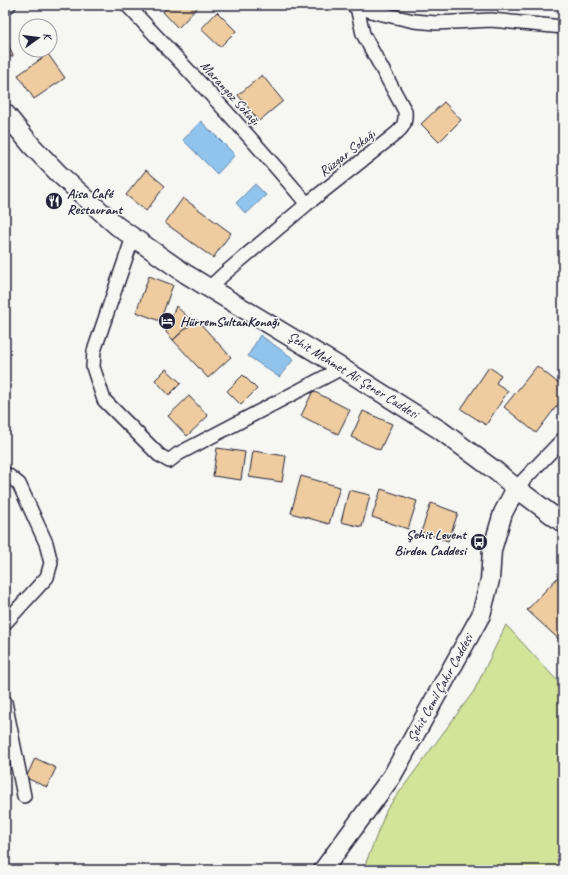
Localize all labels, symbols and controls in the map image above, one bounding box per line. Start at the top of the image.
north arrow [18,18,58,58]
text: K [40,31,56,42]
street label: Marangoz Sokağı [197,57,264,130]
street label: Rüzgar Sokağı [315,125,380,180]
place label: Aisa Café Restaurant [67,185,124,218]
restaurant icon: Aisa Café Restaurant [44,191,64,211]
hotel icon: HürremSultanKonağı [157,311,177,331]
place label: HürremSultanKonağı [180,313,280,330]
street label: Şehit Mehmet Ali Şener Caddesi [284,328,424,424]
place label: Şehit Levent Birden Caddesi [395,526,468,559]
bus stop icon: Şehit Levent Birden Caddesi [469,532,489,552]
street label: Şehit Cemil Çakır Caddesi [403,629,478,745]

